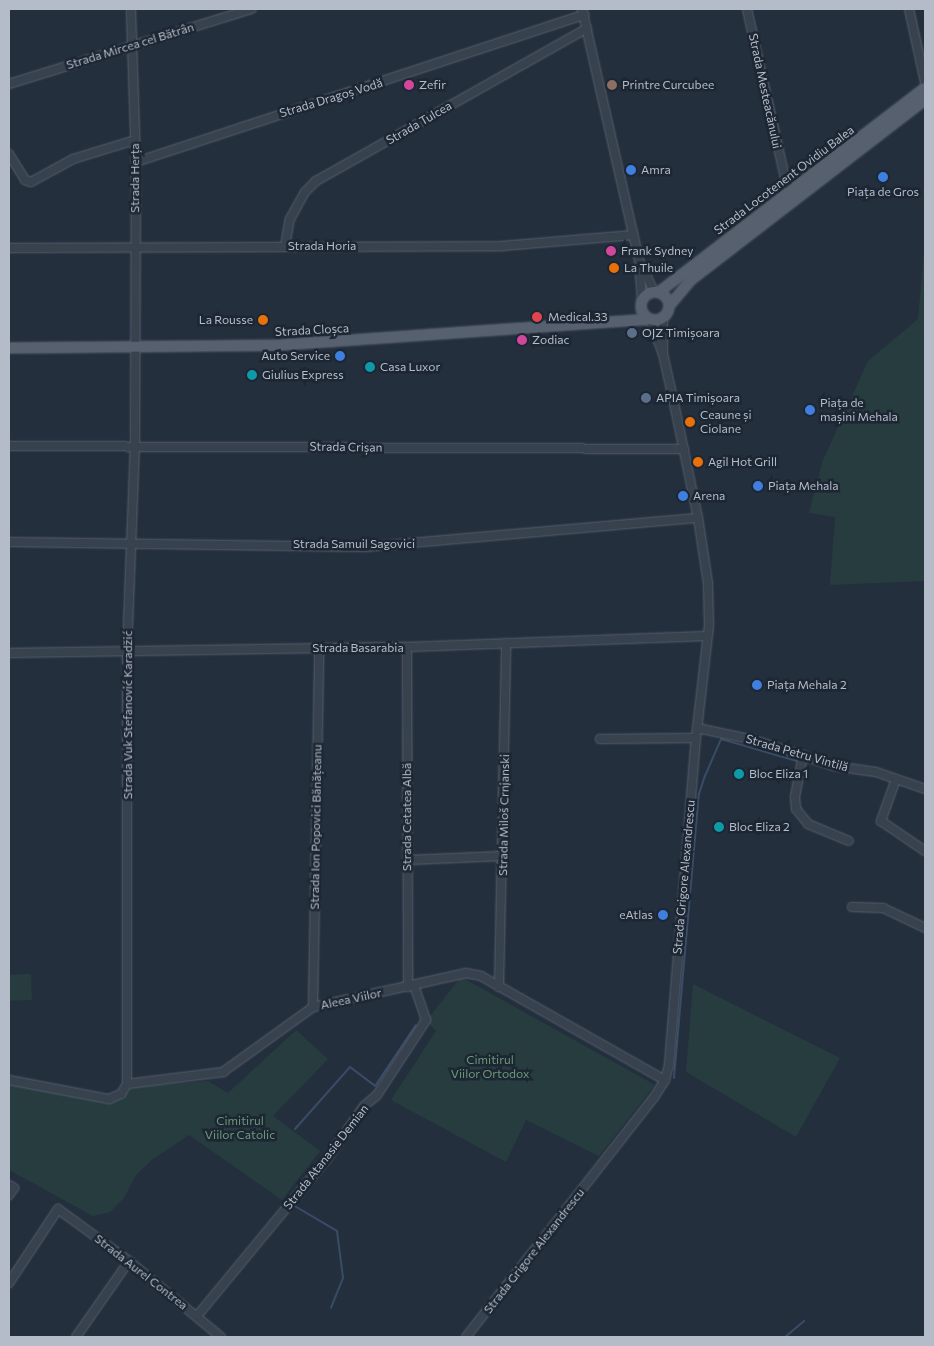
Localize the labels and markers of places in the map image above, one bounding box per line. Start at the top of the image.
place label: Zefir [419,78,446,92]
place label: Printre Curcubee [622,78,714,92]
marker: Zefir [403,79,415,91]
marker: Printre Curcubee [606,79,618,91]
place label: Amra [641,163,671,177]
marker: Amra [625,164,637,176]
marker: Piața de Gros [877,171,889,183]
place label: Piața de Gros [847,185,919,199]
place label: Frank Sydney [621,244,693,258]
marker: Frank Sydney [605,245,617,257]
place label: La Thuile [624,261,673,275]
marker: La Thuile [608,262,620,274]
marker: Medical.33 [530,310,544,324]
place label: Medical.33 [548,310,608,324]
place label: La Rousse [199,313,253,327]
marker: La Rousse [257,314,269,326]
place label: OJZ Timișoara [642,326,720,340]
marker: OJZ Timișoara [626,327,638,339]
place label: Zodiac [532,333,569,347]
marker: Zodiac [516,334,528,346]
place label: Auto Service [261,349,330,363]
marker: Auto Service [334,350,346,362]
place label: Casa Luxor [380,360,440,374]
marker: Casa Luxor [364,361,376,373]
place label: Giulius Express [262,368,344,382]
marker: Giulius Express [246,369,258,381]
place label: APIA Timișoara [656,391,740,405]
marker: APIA Timișoara [640,392,652,404]
place label: Piața de mașini Mehala [820,396,898,424]
marker: Piața de mașini Mehala [804,404,816,416]
place label: Ceaune și Ciolane [700,408,752,436]
marker: Ceaune și Ciolane [684,416,696,428]
place label: Agil Hot Grill [708,455,777,469]
marker: Agil Hot Grill [692,456,704,468]
place label: Piața Mehala [768,479,839,493]
marker: Piața Mehala [752,480,764,492]
place label: Arena [693,489,725,503]
marker: Arena [677,490,689,502]
place label: Piața Mehala 2 [767,678,847,692]
marker: Piața Mehala 2 [751,679,763,691]
place label: Bloc Eliza 1 [749,767,808,781]
marker: Bloc Eliza 1 [733,768,745,780]
place label: Bloc Eliza 2 [729,820,790,834]
marker: Bloc Eliza 2 [713,821,725,833]
place label: eAtlas [619,908,653,922]
marker: eAtlas [657,909,669,921]

